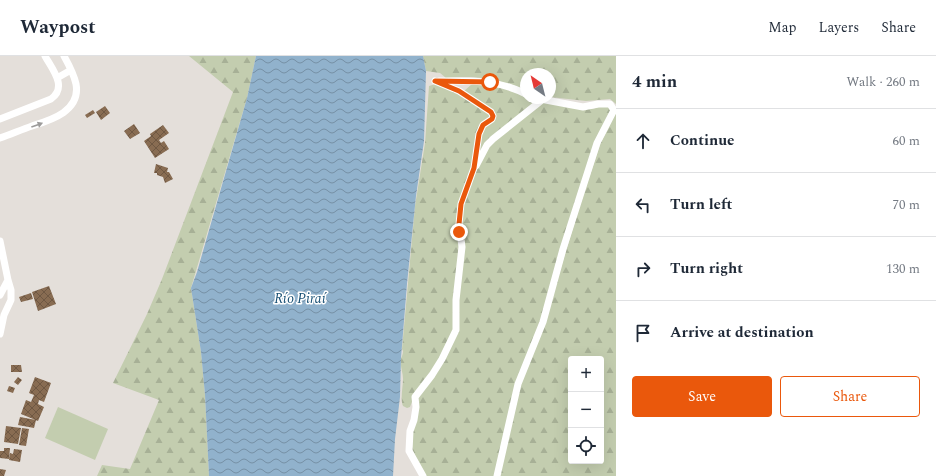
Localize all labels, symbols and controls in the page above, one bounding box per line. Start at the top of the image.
text: Waypost [20,13,96,42]
text: Map [768,17,797,38]
text: Layers [819,17,859,38]
text: Share [881,17,916,38]
north arrow [520,68,556,104]
text: 4 min [632,69,677,95]
text: Walk · 260 m [846,72,920,92]
route start [481,73,499,91]
one-way arrow [31,121,43,127]
text: Continue [670,129,735,152]
icon: ahead [632,130,654,152]
text: 60 m [893,131,920,151]
text: Turn left [670,193,732,216]
icon: left [632,194,654,216]
text: 70 m [893,195,920,215]
route end [450,223,468,241]
text: Turn right [670,257,743,280]
icon: right [632,258,654,280]
text: 130 m [886,259,920,279]
water label: Río Piraí [274,288,328,309]
text: Arrive at destination [670,321,814,344]
icon: arrive [632,322,654,344]
map controls [568,356,604,464]
button: + [568,356,604,392]
button: Save [632,376,772,417]
button: Share [780,376,920,417]
button: − [568,392,604,428]
button: locate [568,428,604,464]

